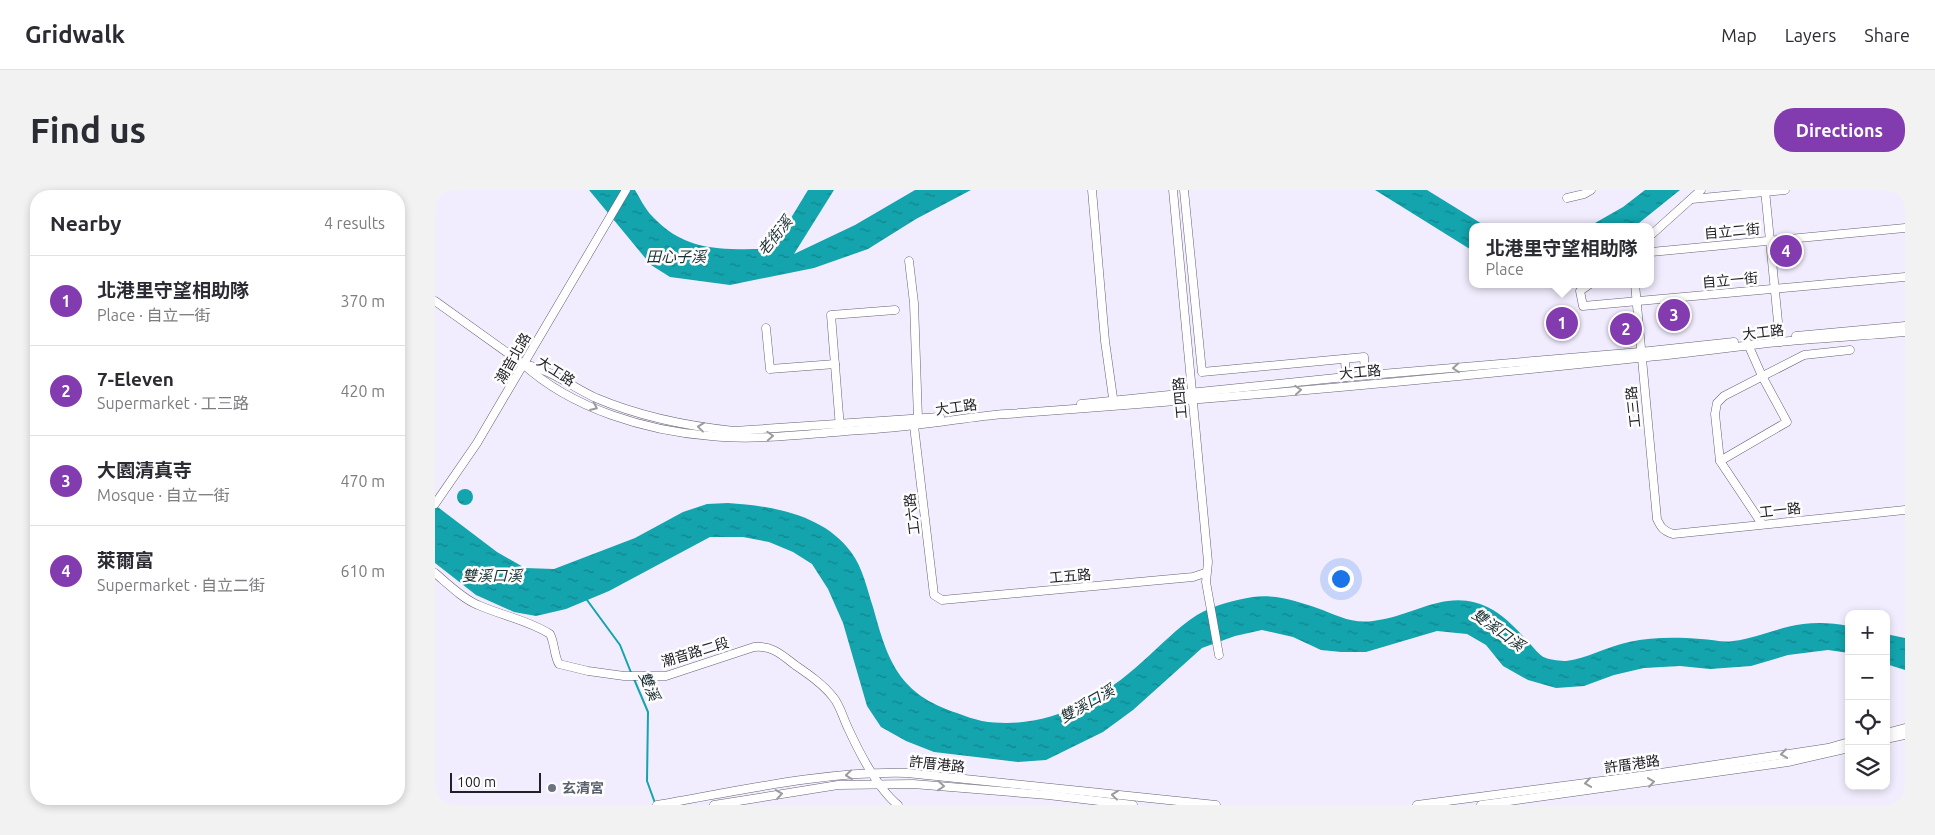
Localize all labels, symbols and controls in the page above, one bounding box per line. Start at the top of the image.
text: Gridwalk [25,21,125,48]
text: Map [1721,25,1757,45]
text: Layers [1785,25,1836,45]
text: Share [1864,25,1910,45]
button: Directions [1774,108,1905,152]
text: Find us [30,110,146,150]
text: Nearby [50,211,121,235]
water label: 老街溪 [754,211,797,259]
text: 4 results [324,214,385,232]
street label: 自立二街 [1703,221,1761,241]
popup [1469,223,1654,288]
pin: 4 [1770,232,1802,270]
text: 北港里守望相助隊 [1485,237,1638,259]
water label: 田心子溪 [646,248,708,265]
text: Place [1485,260,1524,278]
street label: 自立一街 [1701,270,1759,290]
text: 北港里守望相助隊 [97,279,249,301]
text: 1 [61,292,71,310]
text: 370 m [340,292,385,310]
pin: 3 [1658,296,1690,334]
pin: 1 [1546,304,1578,342]
text: Place · 自立一街 [97,306,211,324]
pin: 2 [1610,310,1642,348]
street label: 大工路 [1741,322,1785,342]
street label: 潮音北路 [492,330,534,386]
street label: 大工路 [534,353,578,389]
street label: 大工路 [1338,362,1382,382]
one-way arrow [1451,362,1459,373]
text: 7-Eleven [97,368,174,390]
street label: 工四路 [1170,376,1190,420]
text: 2 [61,382,71,400]
text: 420 m [340,382,385,400]
one-way arrow [1294,385,1302,396]
street label: 工三路 [1623,385,1643,429]
text: Supermarket · 工三路 [97,394,249,412]
street label: 大工路 [934,396,978,418]
one-way arrow [589,401,598,412]
one-way arrow [697,422,705,433]
one-way arrow [766,431,774,442]
text: 大園清真寺 [97,459,192,481]
text: 3 [61,472,71,490]
text: 470 m [340,472,385,490]
text: Mosque · 自立一街 [97,486,230,504]
street label: 工六路 [902,492,922,536]
street label: 工一路 [1758,500,1802,520]
text: 萊爾富 [97,549,154,571]
text: 4 [61,562,71,580]
text: 610 m [340,562,385,580]
street label: 工五路 [1048,566,1092,586]
your location [1328,566,1354,592]
water label: 雙溪口溪 [462,567,524,584]
text: Supermarket · 自立二街 [97,576,265,594]
water label: 雙溪口溪 [1469,605,1529,655]
map controls [1845,610,1890,790]
button: + [1845,610,1890,655]
street label: 潮音路二段 [659,634,731,670]
button: − [1845,655,1890,700]
water label: 雙溪 [636,669,664,705]
water label: 雙溪口溪 [1057,680,1119,726]
button: locate [1845,700,1890,745]
button: layers [1845,745,1890,790]
one-way arrow [1779,749,1788,759]
street label: 許厝港路 [1603,752,1661,776]
street label: 許厝港路 [908,753,966,775]
one-way arrow [845,769,853,780]
scale bar [450,770,541,793]
text: 100 m [457,774,496,790]
one-way arrow [1584,777,1592,788]
one-way arrow [1647,778,1655,788]
place label: 玄清宮 [562,780,604,796]
one-way arrow [937,780,945,791]
marker: 玄清宮 [546,782,558,794]
one-way arrow [775,790,784,800]
one-way arrow [1111,790,1119,801]

